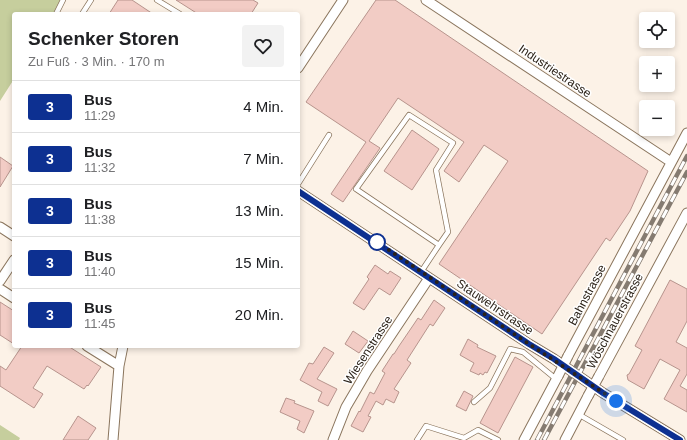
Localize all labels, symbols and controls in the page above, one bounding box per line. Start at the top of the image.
map controls [639,12,675,136]
button: locate [639,12,675,48]
button: heart [242,25,284,67]
text: Schenker Storen [28,28,179,49]
street label: Industriestrasse [516,42,594,101]
text: Zu Fuß · 3 Min. · 170 m [28,54,165,69]
button: + [639,56,675,92]
text: Bus [84,91,112,108]
text: 4 Min. [243,98,284,115]
text: 3 [46,99,54,115]
button: − [639,100,675,136]
text: 11:29 [84,108,116,123]
text: Bus [84,143,112,160]
text: 7 Min. [243,150,284,167]
text: 3 [46,151,54,167]
text: 11:32 [84,160,116,175]
text: Bus [84,195,112,212]
text: 13 Min. [235,202,284,219]
text: 3 [46,203,54,219]
text: 11:38 [84,212,116,227]
unlabelled marker [368,233,386,251]
text: Bus [84,247,112,264]
text: 15 Min. [235,254,284,271]
text: 3 [46,255,54,271]
street label: Bahnstrasse [565,262,609,328]
text: 11:40 [84,264,116,279]
street label: Wöschnauerstrasse [584,271,646,371]
street label: Stauwehrstrasse [454,276,536,338]
text: Bus [84,299,112,316]
text: 20 Min. [235,306,284,323]
text: 3 [46,307,54,323]
street label: Wiesenstrasse [341,313,395,387]
text: 11:45 [84,316,116,331]
your location [606,391,626,411]

